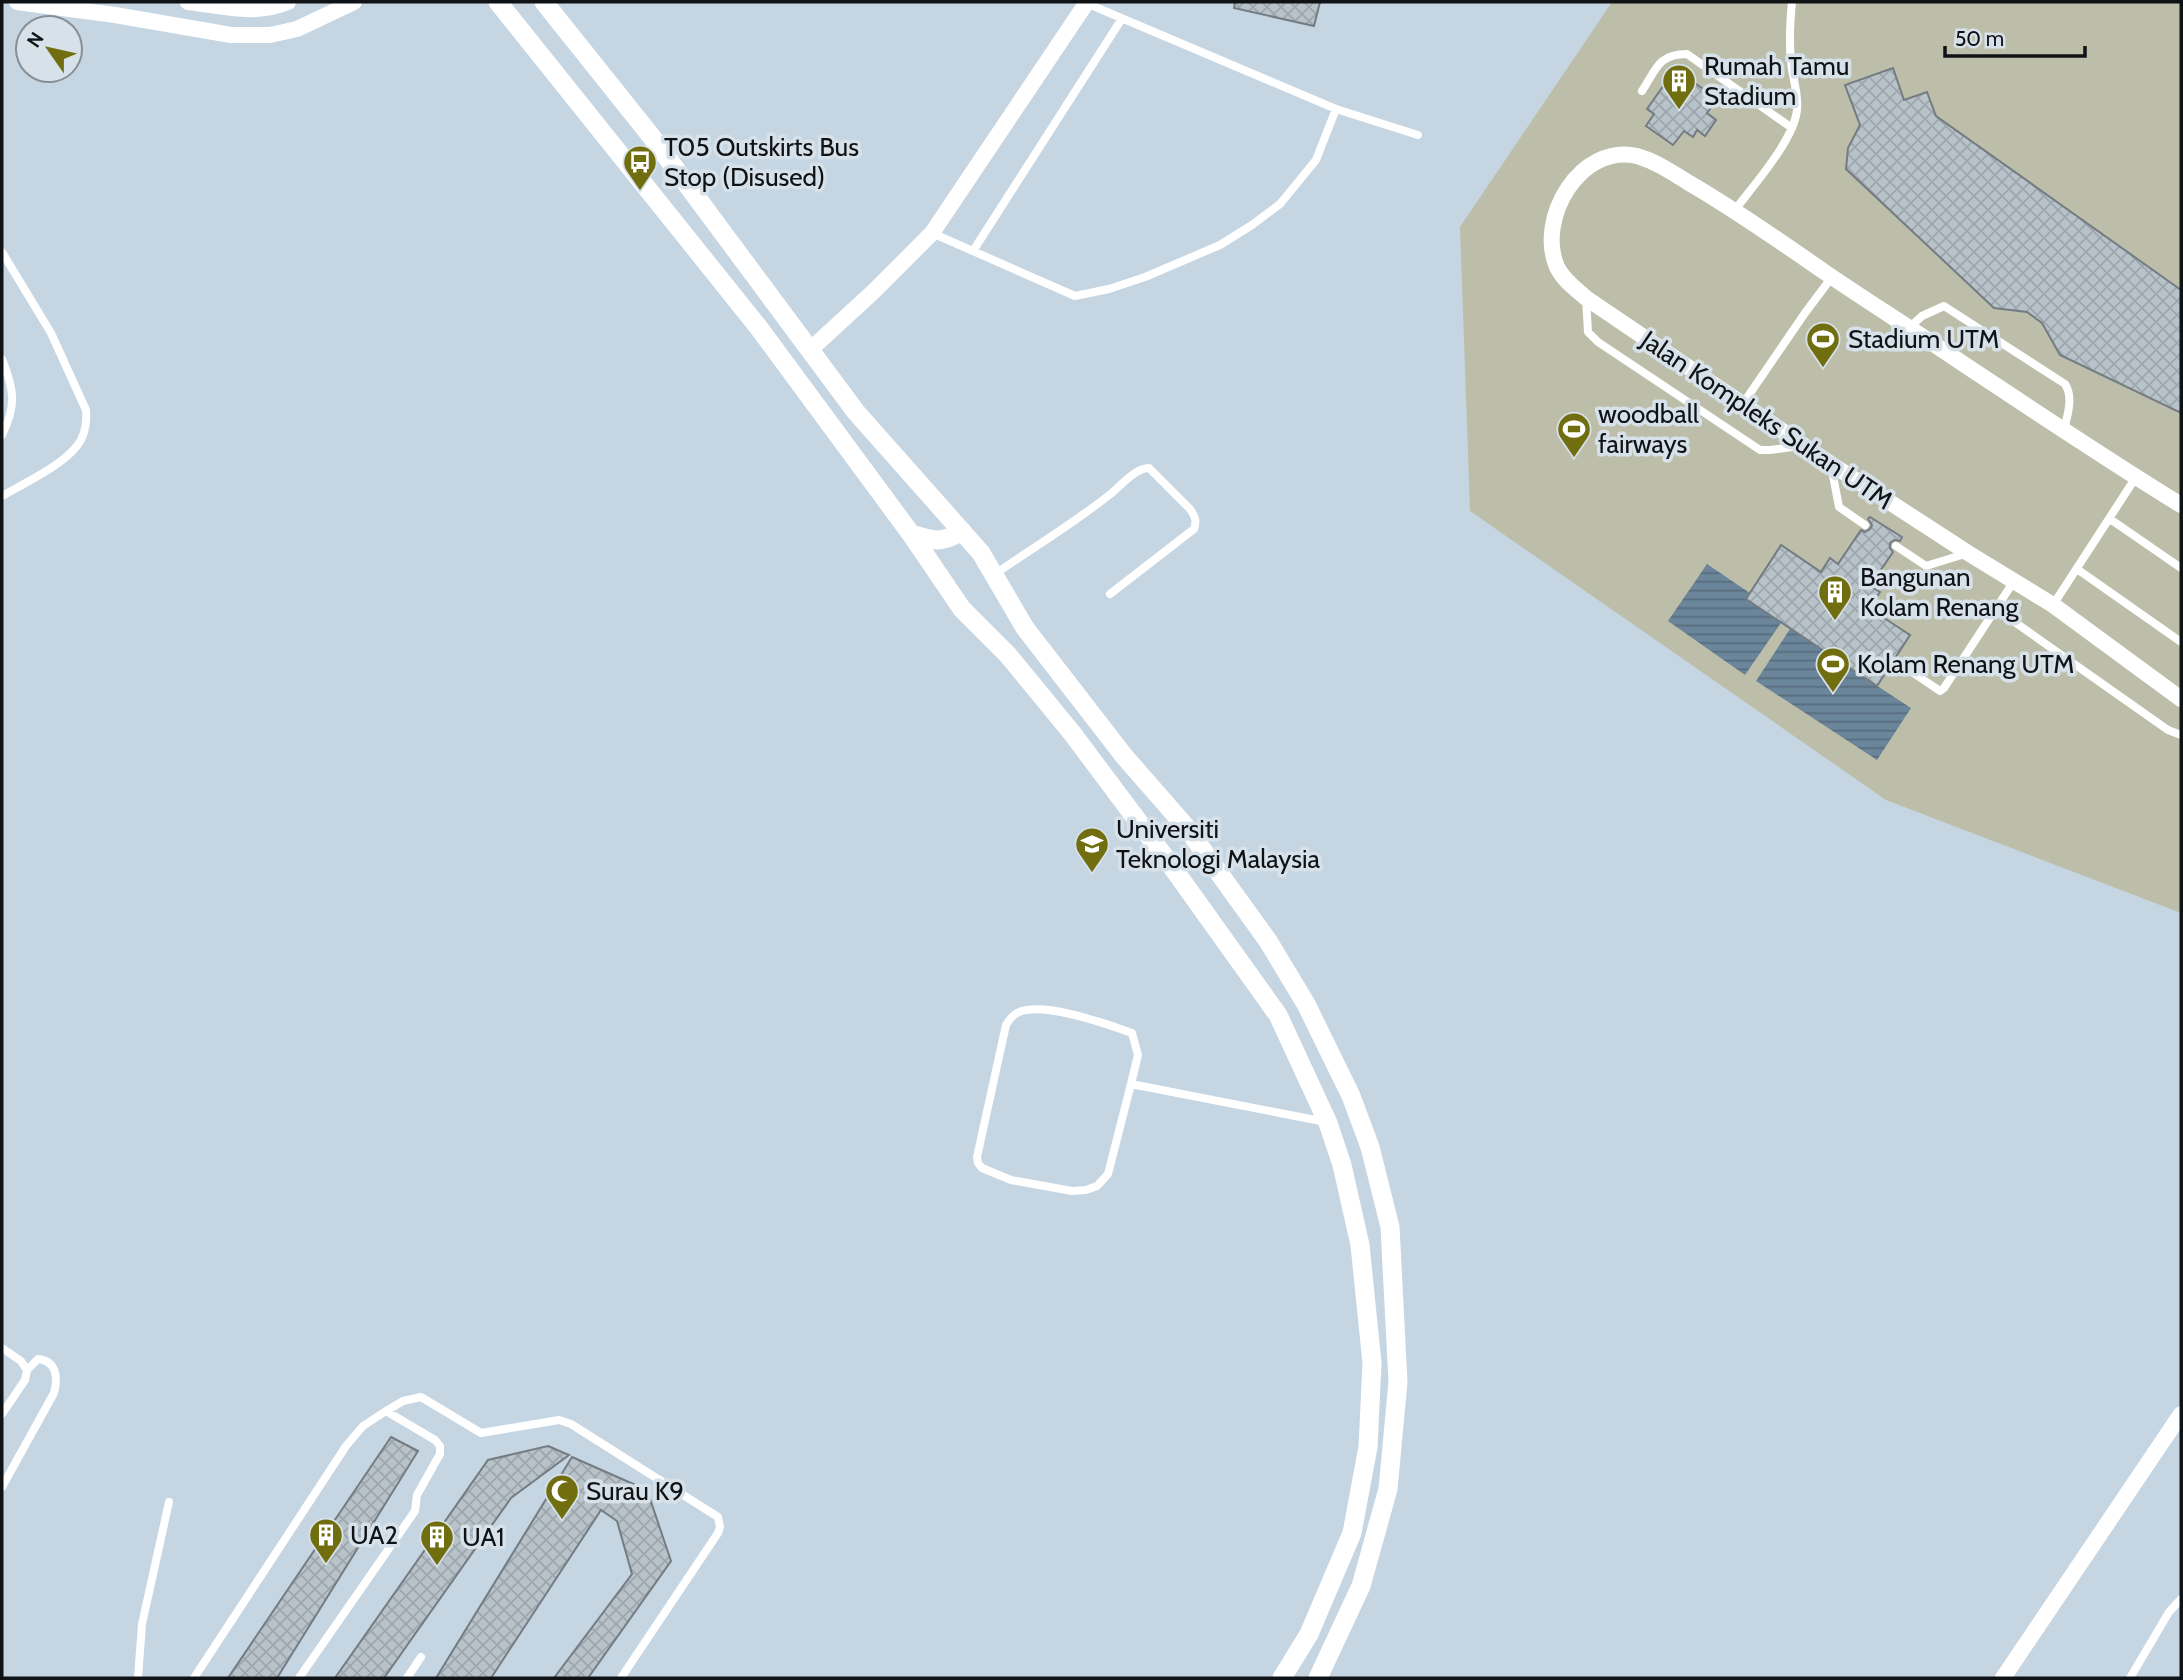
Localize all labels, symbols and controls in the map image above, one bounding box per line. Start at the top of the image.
north arrow [14,14,84,84]
scale bar [1945,14,2085,58]
text: 50 m [1955,26,2004,51]
text: N [22,28,49,52]
place label: Rumah Tamu Stadium [1704,50,1849,112]
building icon: Rumah Tamu Stadium [1660,62,1698,111]
place label: T05 Outskirts Bus Stop (Disused) [664,131,859,193]
bus stop icon: T05 Outskirts Bus Stop (Disused) [621,143,659,192]
sports icon: Stadium UTM [1804,320,1842,369]
street label: Jalan Kompleks Sukan UTM [1634,323,1899,516]
place label: Stadium UTM [1848,323,1999,355]
place label: woodball fairways [1598,398,1699,460]
sports icon: woodball fairways [1555,410,1593,459]
place label: Bangunan Kolam Renang [1860,561,2019,623]
building icon: Bangunan Kolam Renang [1816,573,1854,622]
sports icon: Kolam Renang UTM [1814,645,1852,694]
place label: Kolam Renang UTM [1857,648,2074,680]
place label: Universiti Teknologi Malaysia [1116,813,1321,875]
school or university icon: Universiti Teknologi Malaysia [1073,825,1111,874]
mosque icon: Surau K9 [543,1472,581,1521]
place label: Surau K9 [586,1475,684,1507]
building icon: UA2 [307,1516,345,1565]
building icon: UA1 [418,1518,456,1567]
place label: UA2 [350,1519,398,1551]
place label: UA1 [462,1521,504,1553]

